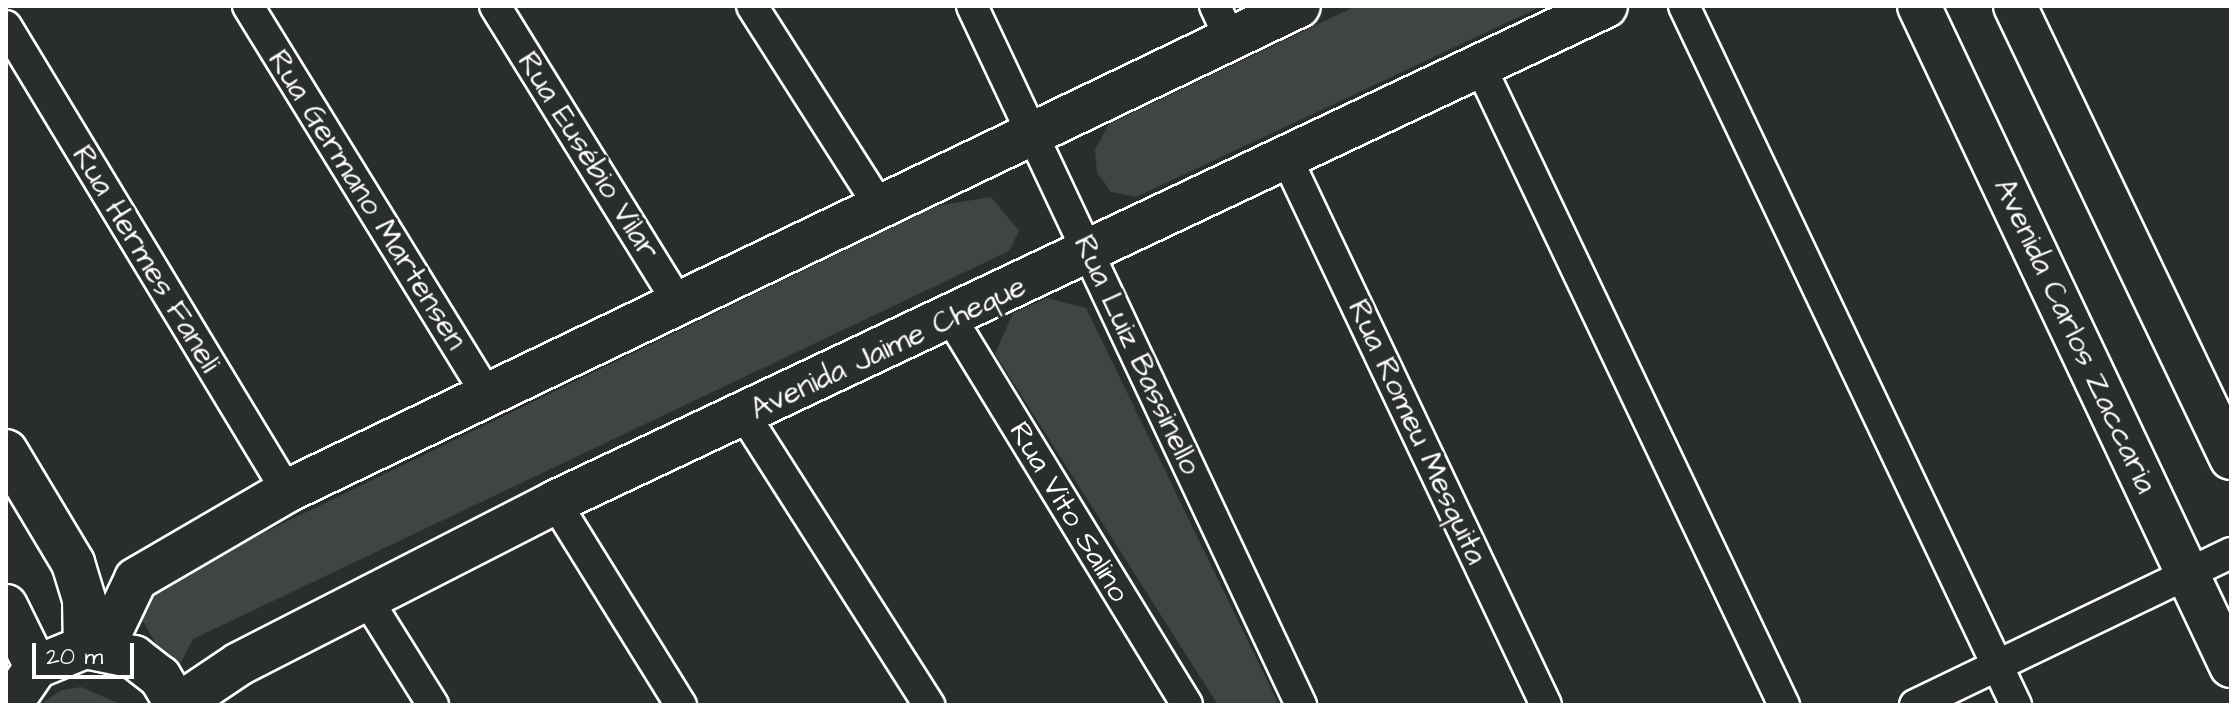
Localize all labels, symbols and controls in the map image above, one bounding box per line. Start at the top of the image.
street label: Rua Germano Martensen [260,44,474,356]
street label: Rua Eusébio Vilar [510,45,666,267]
street label: Rua Hermes Faneli [64,139,228,379]
street label: Avenida Carlos Zaccaria [1986,173,2164,499]
street label: Rua Luiz Bassinello [1066,230,1208,480]
street label: Avenida Jaime Cheque [745,268,1031,428]
street label: Rua Romeu Mesquita [1340,294,1494,570]
street label: Rua Vito Salino [1001,415,1137,609]
scale bar [36,627,138,677]
text: 20 m [46,640,103,674]

